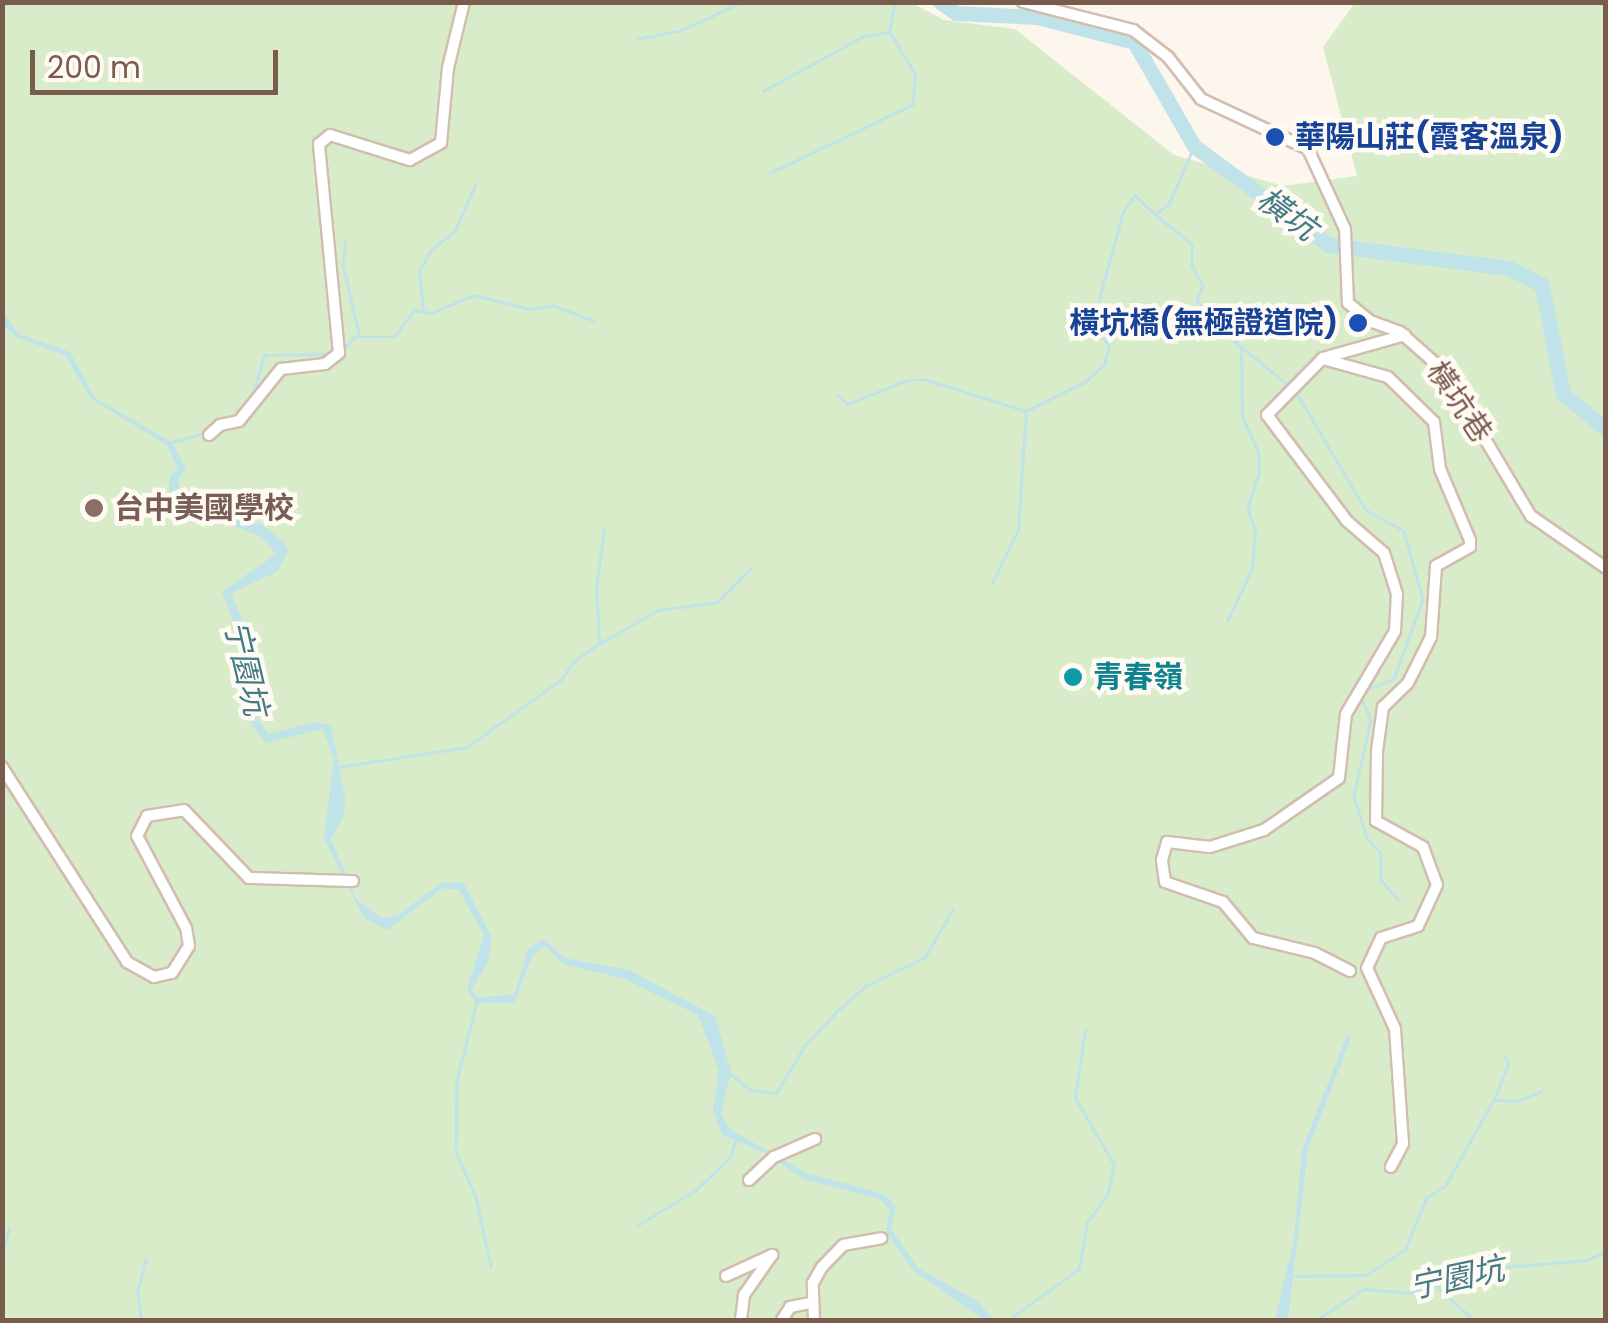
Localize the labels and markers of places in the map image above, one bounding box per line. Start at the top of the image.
place label: 華陽山莊(霞客溫泉) [1295,119,1564,155]
marker: 華陽山莊(霞客溫泉) [1264,126,1286,148]
place label: 橫坑橋(無極證道院) [1069,305,1338,341]
marker: 橫坑橋(無極證道院) [1347,312,1369,334]
place label: 台中美國學校 [114,490,294,526]
marker: 台中美國學校 [83,497,105,519]
place label: 青春嶺 [1093,659,1183,695]
marker: 青春嶺 [1062,666,1084,688]

